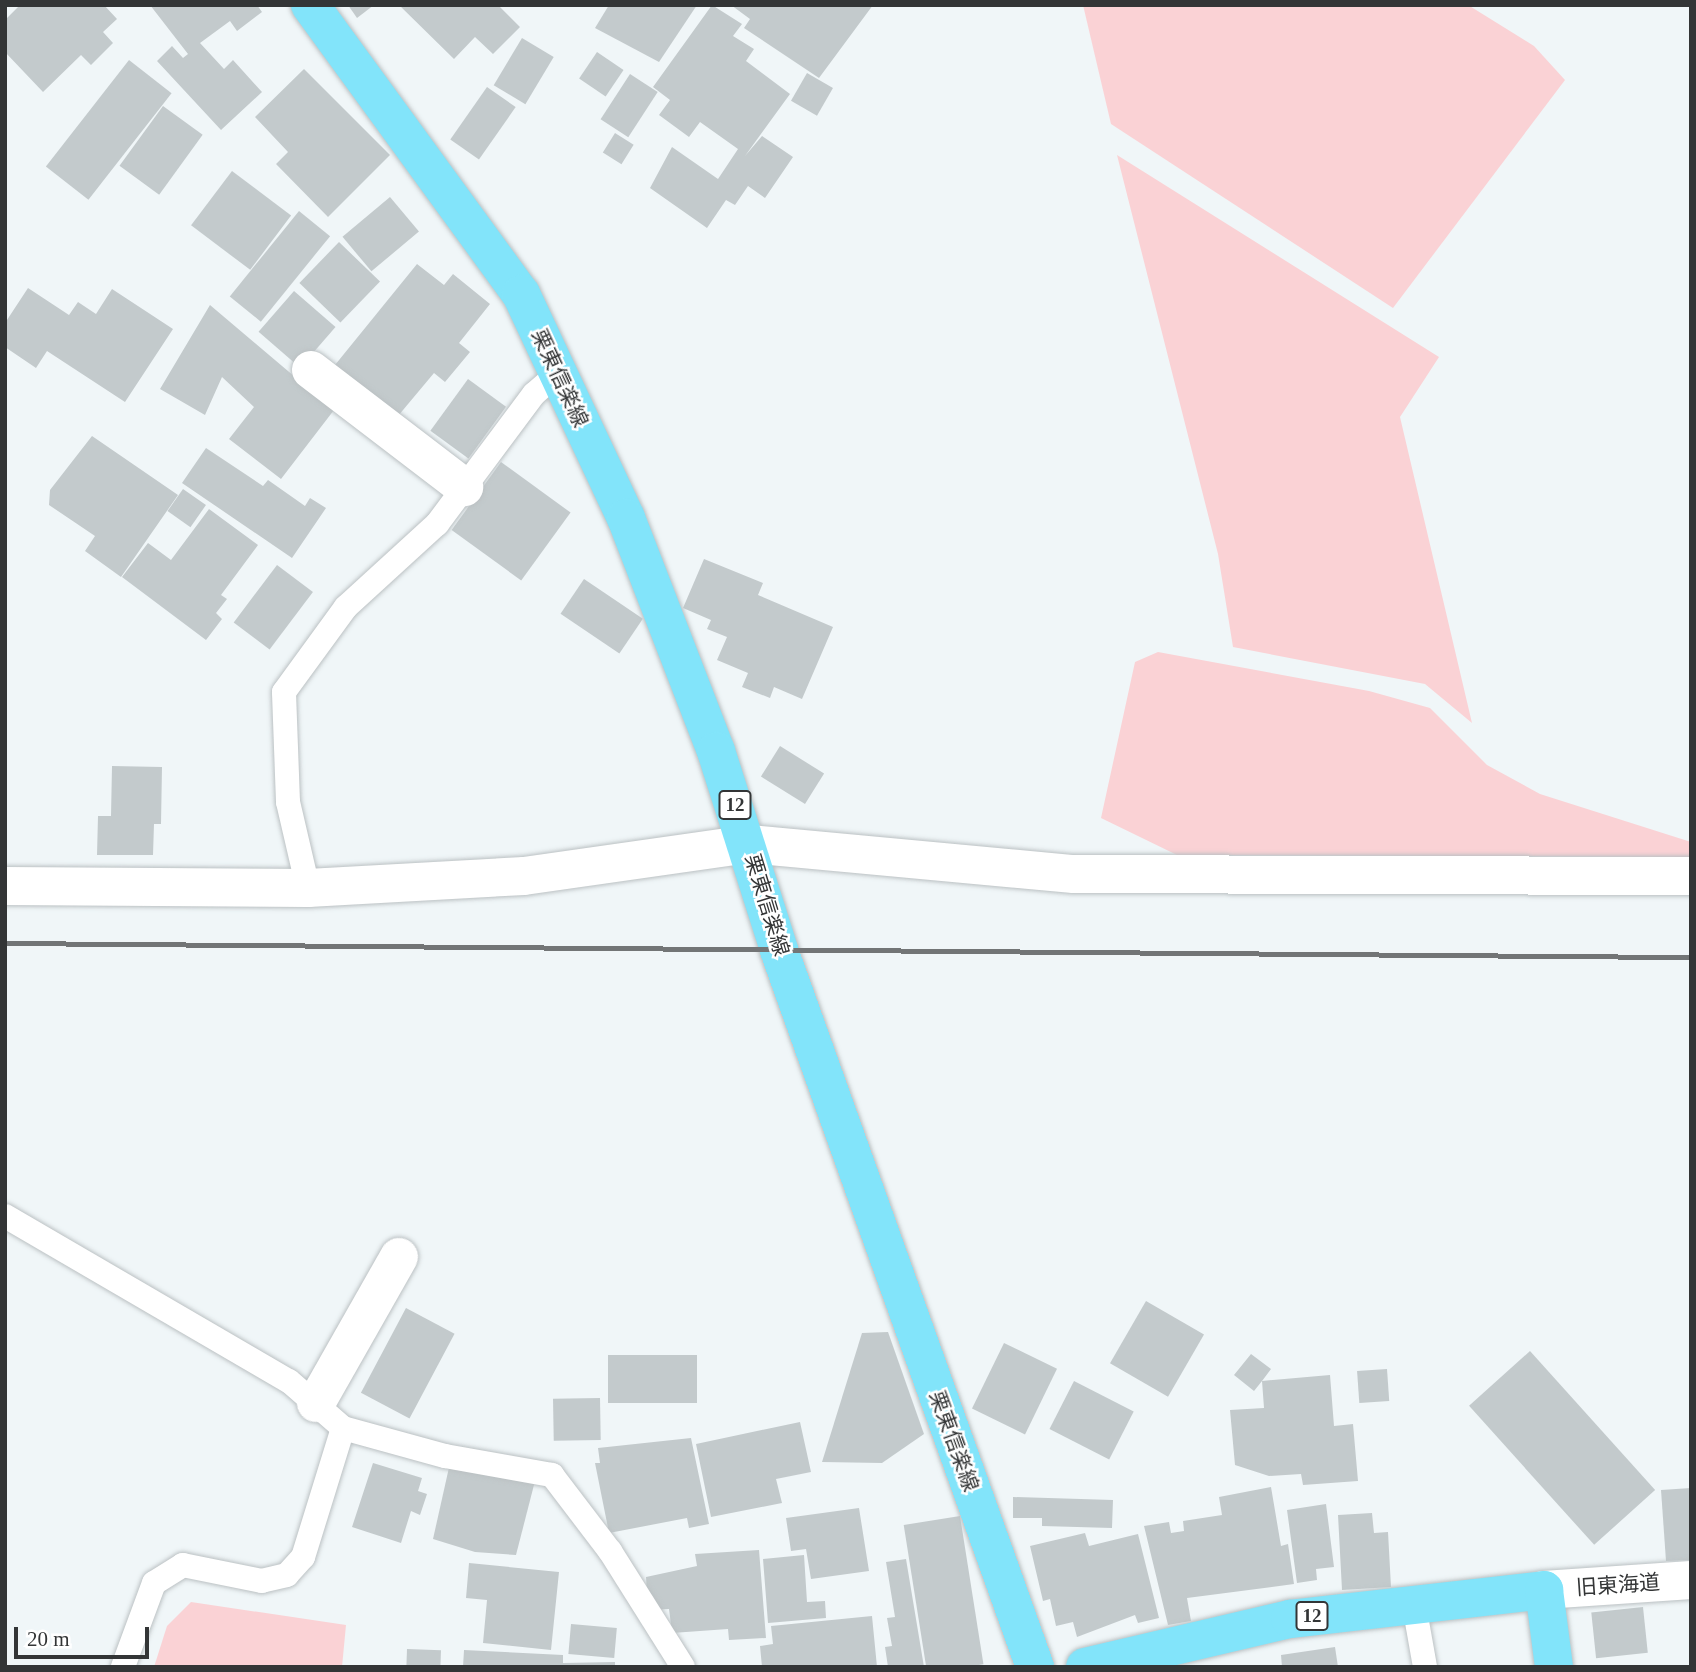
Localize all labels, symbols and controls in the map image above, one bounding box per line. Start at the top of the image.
street label: 栗東信楽線 [526,325,594,431]
road number: 12 [718,790,752,820]
street label: 栗東信楽線 [740,851,794,959]
street label: 栗東信楽線 [924,1387,984,1495]
street label: 旧東海道 [1575,1570,1661,1600]
road number: 12 [1294,1600,1330,1632]
scale bar [18,1612,152,1656]
text: 20 m [27,1627,70,1651]

